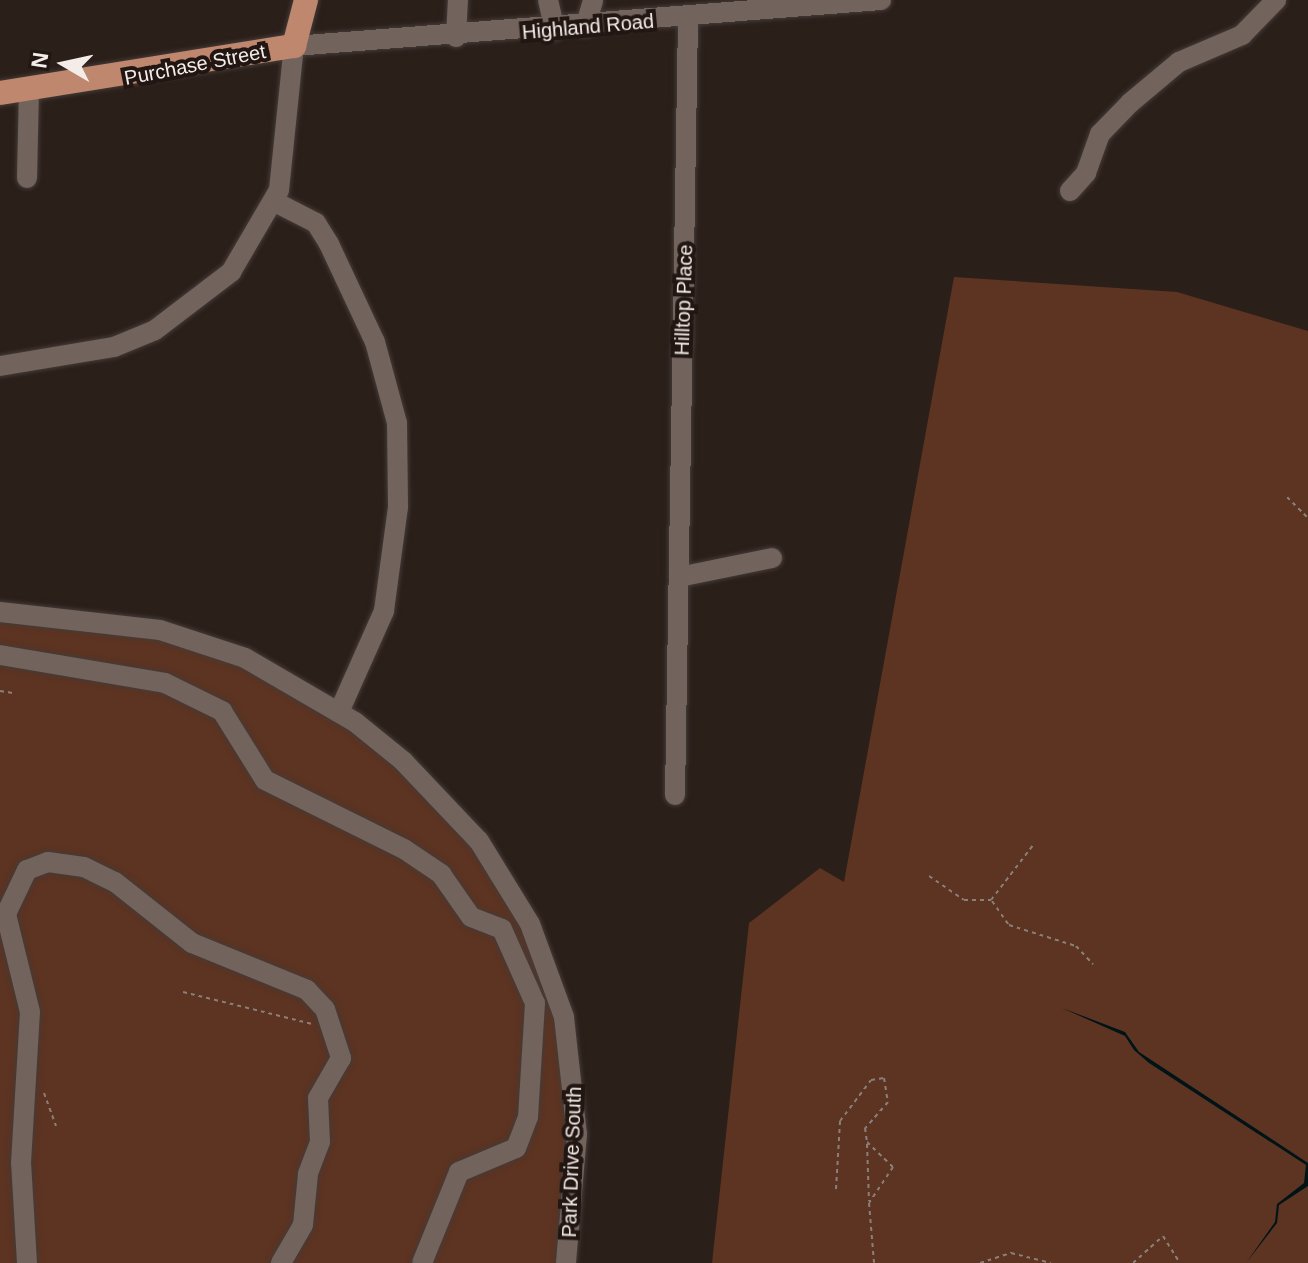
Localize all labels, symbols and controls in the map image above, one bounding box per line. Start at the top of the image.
street label: Highland Road [521,9,655,45]
north arrow [24,24,104,104]
street label: Purchase Street [122,40,268,90]
text: N [26,50,53,70]
street label: Hilltop Place [670,244,698,356]
street label: Park Drive South [557,1086,587,1238]

